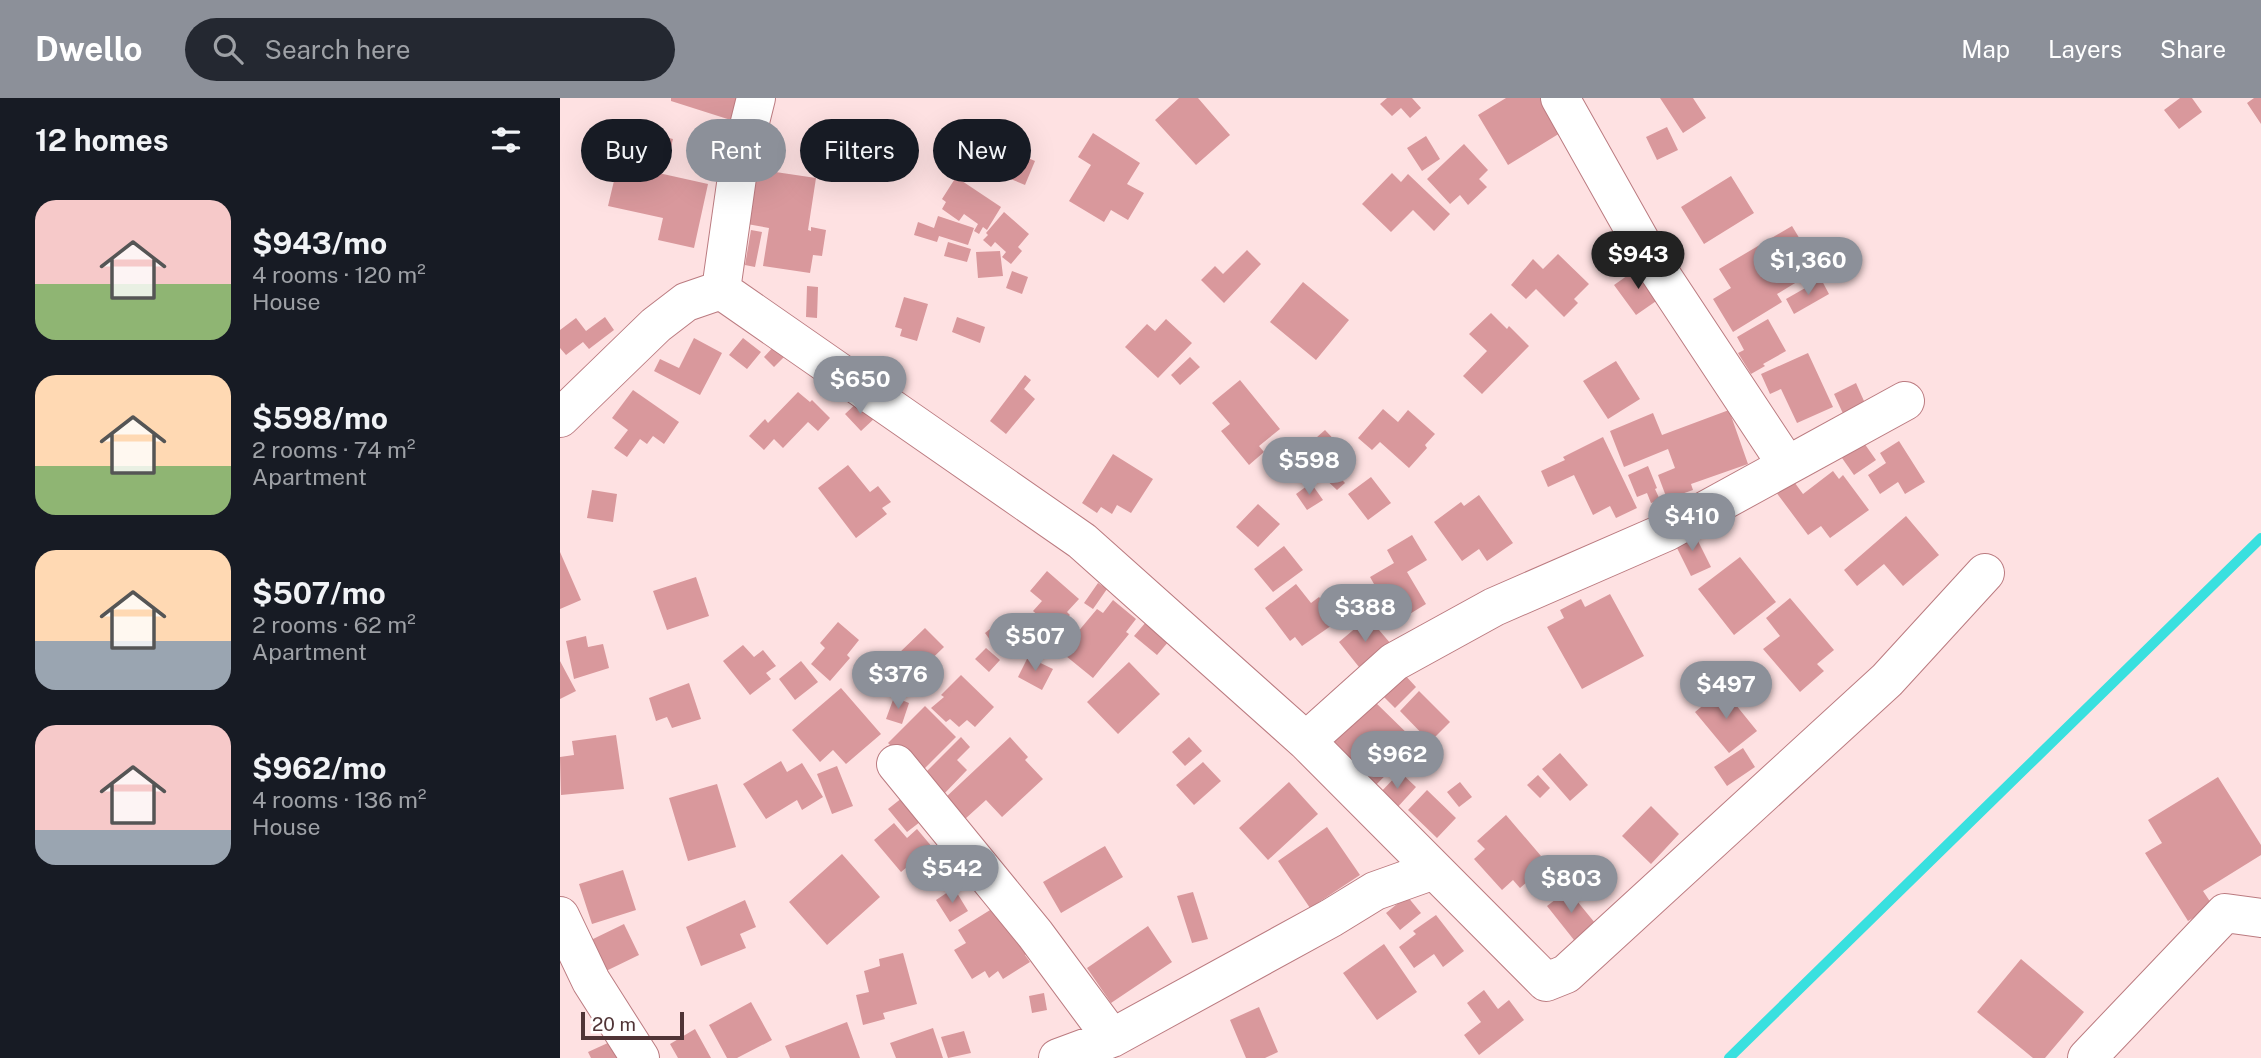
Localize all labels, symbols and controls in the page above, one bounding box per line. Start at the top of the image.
search box [185,18,675,81]
text: Dwello [35,30,143,68]
icon: search [209,30,247,68]
text: Search here [265,34,411,65]
text: Map [1961,35,2010,63]
text: Layers [2048,35,2122,63]
text: Share [2160,35,2226,63]
chip: Buy [581,119,672,182]
chip: Rent [686,119,786,182]
chip: Filters [800,119,919,182]
chip: New [933,119,1031,182]
icon: filters [487,121,525,159]
text: 12 homes [35,122,169,158]
text: $943/mo [252,225,387,261]
icon: home [91,228,175,312]
pin: $943 [1597,232,1679,291]
pin: $1,360 [1751,238,1865,297]
text: $943 [1607,240,1669,267]
text: $1,360 [1769,246,1847,273]
text: 4 rooms · 120 m² [252,261,426,288]
text: House [252,288,320,315]
pin: $650 [819,356,901,416]
text: $650 [829,365,891,392]
text: $598/mo [252,400,388,436]
icon: home [91,403,175,487]
text: 2 rooms · 74 m² [252,436,415,463]
pin: $598 [1268,438,1350,497]
text: $598 [1278,446,1340,473]
text: Apartment [252,463,367,490]
pin: $410 [1651,494,1733,553]
text: $410 [1664,502,1720,529]
text: $507/mo [252,575,386,611]
icon: home [91,578,175,662]
pin: $388 [1324,584,1406,644]
text: $388 [1334,593,1396,620]
text: 2 rooms · 62 m² [252,611,416,638]
pin: $507 [994,614,1076,673]
text: $507 [1005,622,1065,649]
text: Apartment [252,638,367,665]
pin: $376 [857,652,939,711]
text: $376 [868,660,928,687]
pin: $497 [1685,662,1767,721]
text: $497 [1696,670,1756,697]
pin: $962 [1356,732,1438,791]
text: $962 [1367,740,1427,767]
text: $962/mo [252,750,387,786]
icon: home [91,753,175,837]
text: 4 rooms · 136 m² [252,786,426,813]
text: House [252,813,320,840]
pin: $542 [911,846,993,905]
text: $542 [922,854,982,881]
pin: $803 [1530,856,1612,915]
text: $803 [1540,864,1602,891]
scale bar [581,1009,684,1041]
text: 20 m [592,1013,636,1035]

